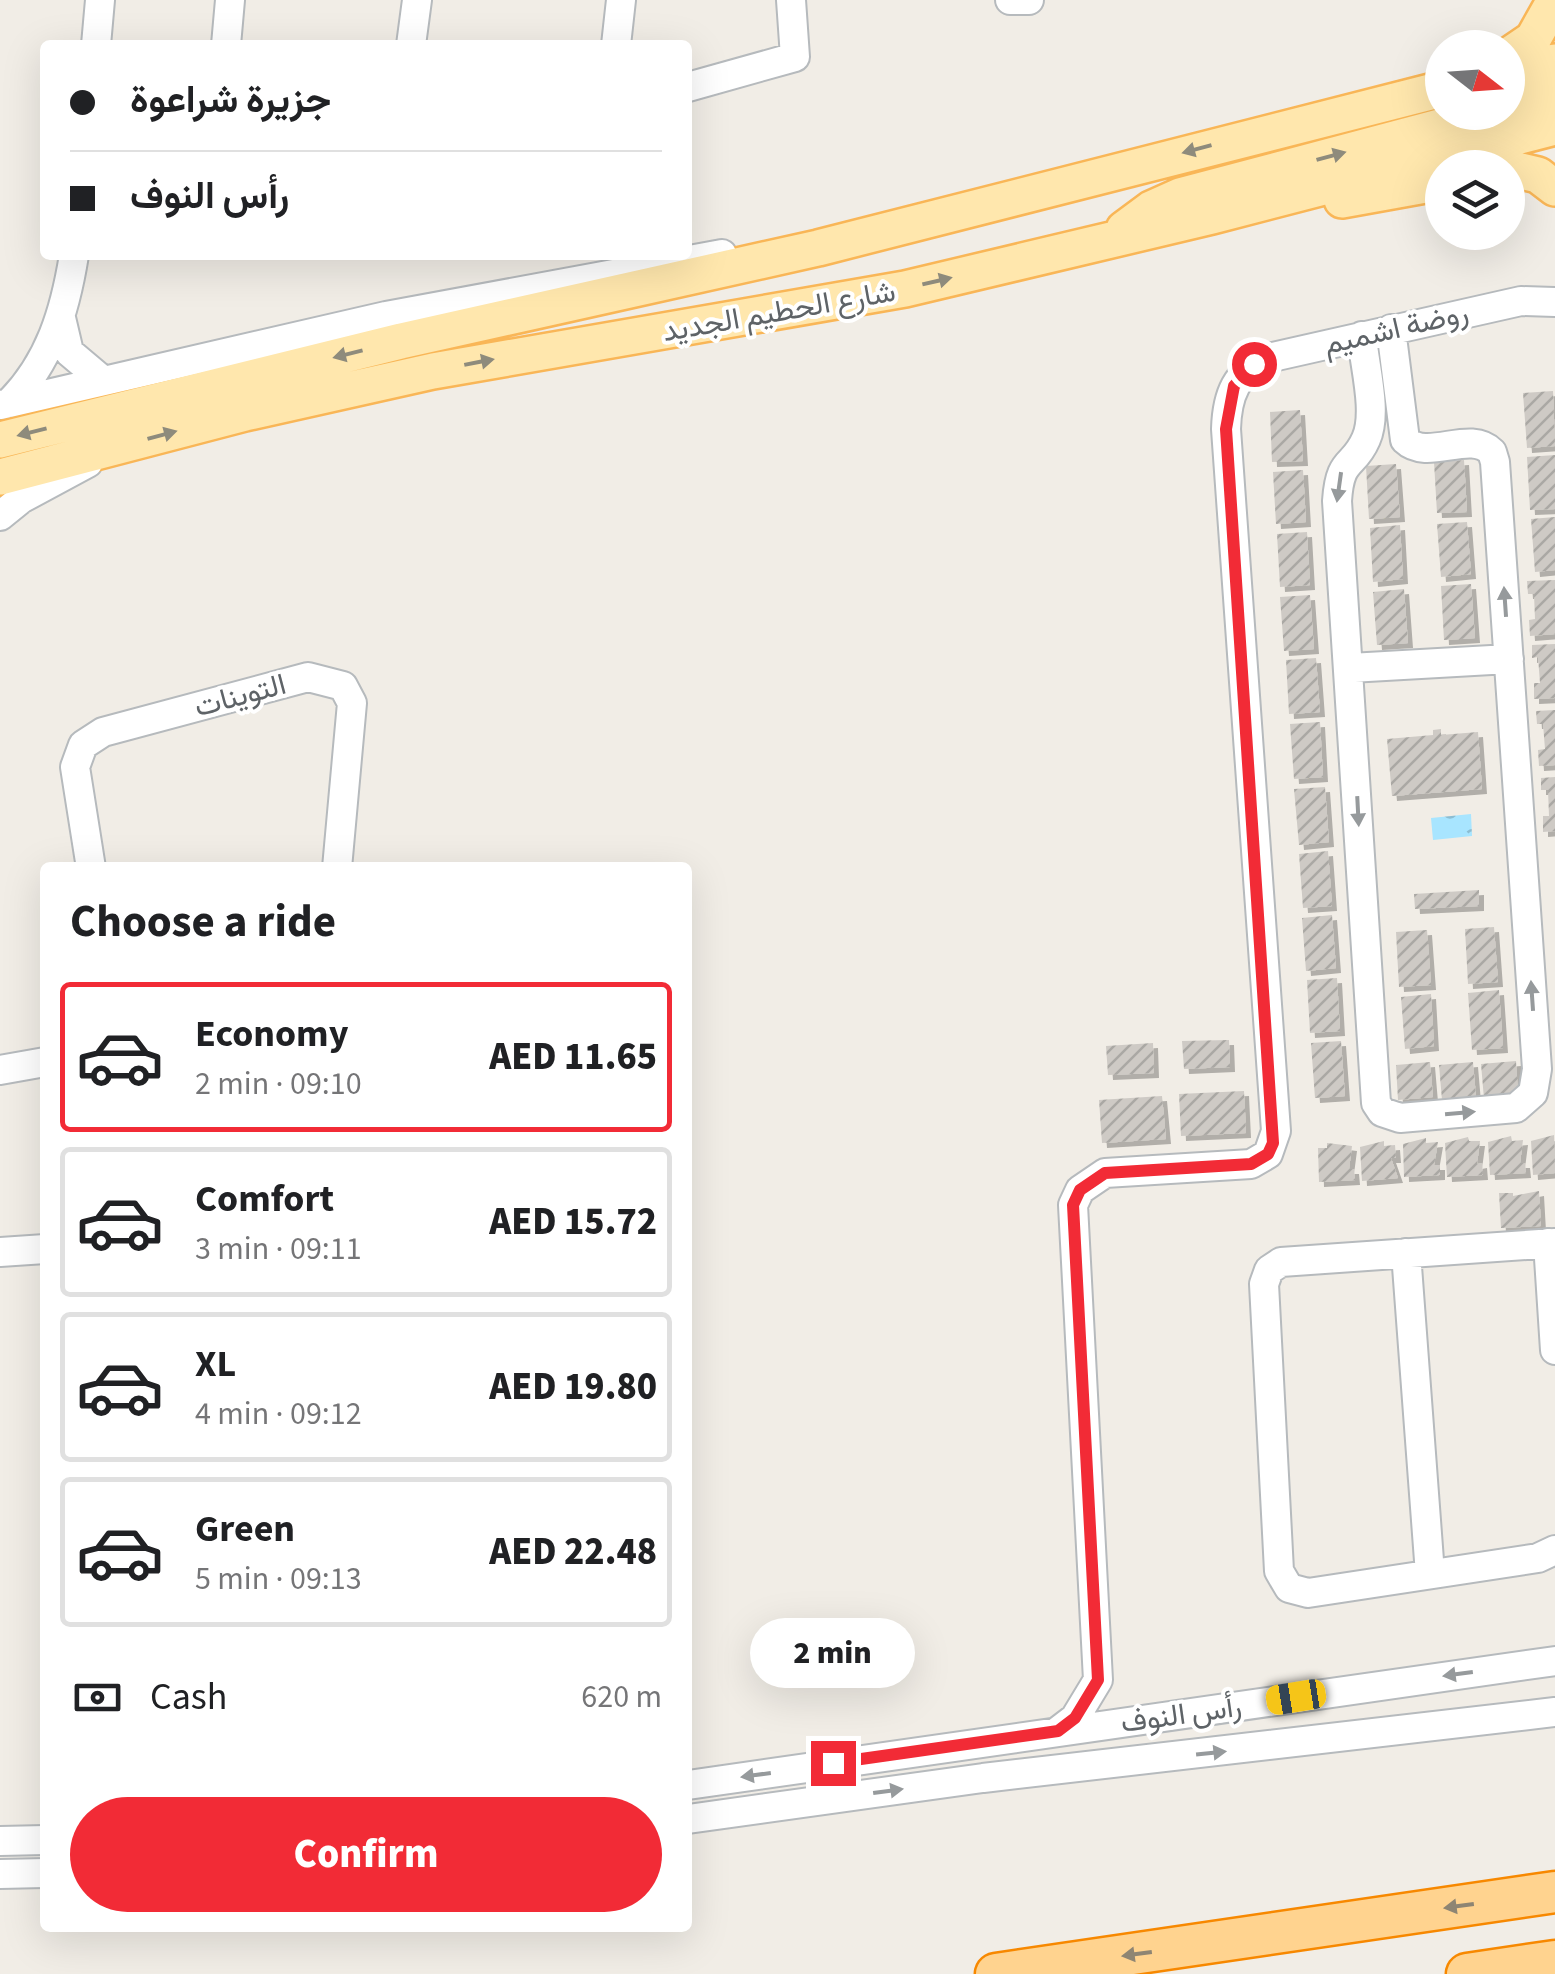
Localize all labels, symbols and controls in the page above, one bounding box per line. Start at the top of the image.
north arrow [1425,30,1525,130]
map controls [1425,30,1525,250]
text: جزيرة شراعوة [130,73,331,127]
one-way arrow [1181,142,1212,157]
one-way arrow [1316,147,1347,163]
button: layers [1425,150,1525,250]
text: رأس النوف [130,169,289,223]
street label: شارع الحطيم الجديد [659,270,899,353]
one-way arrow [922,273,953,288]
street label: روضة اشميم [1319,291,1473,366]
route start [1232,342,1277,387]
one-way arrow [332,347,363,362]
one-way arrow [464,354,495,369]
one-way arrow [16,425,47,440]
one-way arrow [147,426,178,442]
one-way arrow [1331,472,1347,504]
one-way arrow [1497,586,1513,618]
street label: التوينات [190,663,291,728]
one-way arrow [1350,796,1366,828]
text: Choose a ride [70,890,336,954]
one-way arrow [1524,980,1540,1012]
text: Economy [195,1007,348,1061]
icon: car [75,1012,165,1102]
text: AED 11.65 [489,1030,657,1084]
text: 2 min · 09:10 [195,1061,362,1107]
one-way arrow [1445,1104,1476,1120]
text: Comfort [195,1172,334,1226]
icon: car [75,1177,165,1267]
text: AED 15.72 [489,1195,657,1249]
text: 3 min · 09:11 [195,1226,362,1272]
text: XL [195,1337,236,1391]
icon: car [75,1342,165,1432]
text: AED 19.80 [489,1360,657,1414]
text: 4 min · 09:12 [195,1391,362,1437]
text: Green [195,1502,295,1556]
icon: car [75,1507,165,1597]
text: AED 22.48 [489,1525,657,1579]
text: 5 min · 09:13 [195,1556,362,1602]
callout: 2 min [750,1618,916,1688]
text: 2 min [793,1630,872,1676]
one-way arrow [1442,1666,1474,1682]
icon: cash [70,1670,125,1725]
text: Cash [150,1670,227,1724]
text: 620 m [581,1674,662,1720]
car [1264,1677,1328,1717]
street label: رأس النوف [1118,1685,1244,1744]
route end [811,1741,856,1786]
one-way arrow [1195,1745,1227,1761]
one-way arrow [739,1767,771,1783]
one-way arrow [873,1783,904,1799]
button: Confirm [70,1797,662,1912]
one-way arrow [1442,1899,1474,1915]
one-way arrow [1121,1946,1152,1962]

